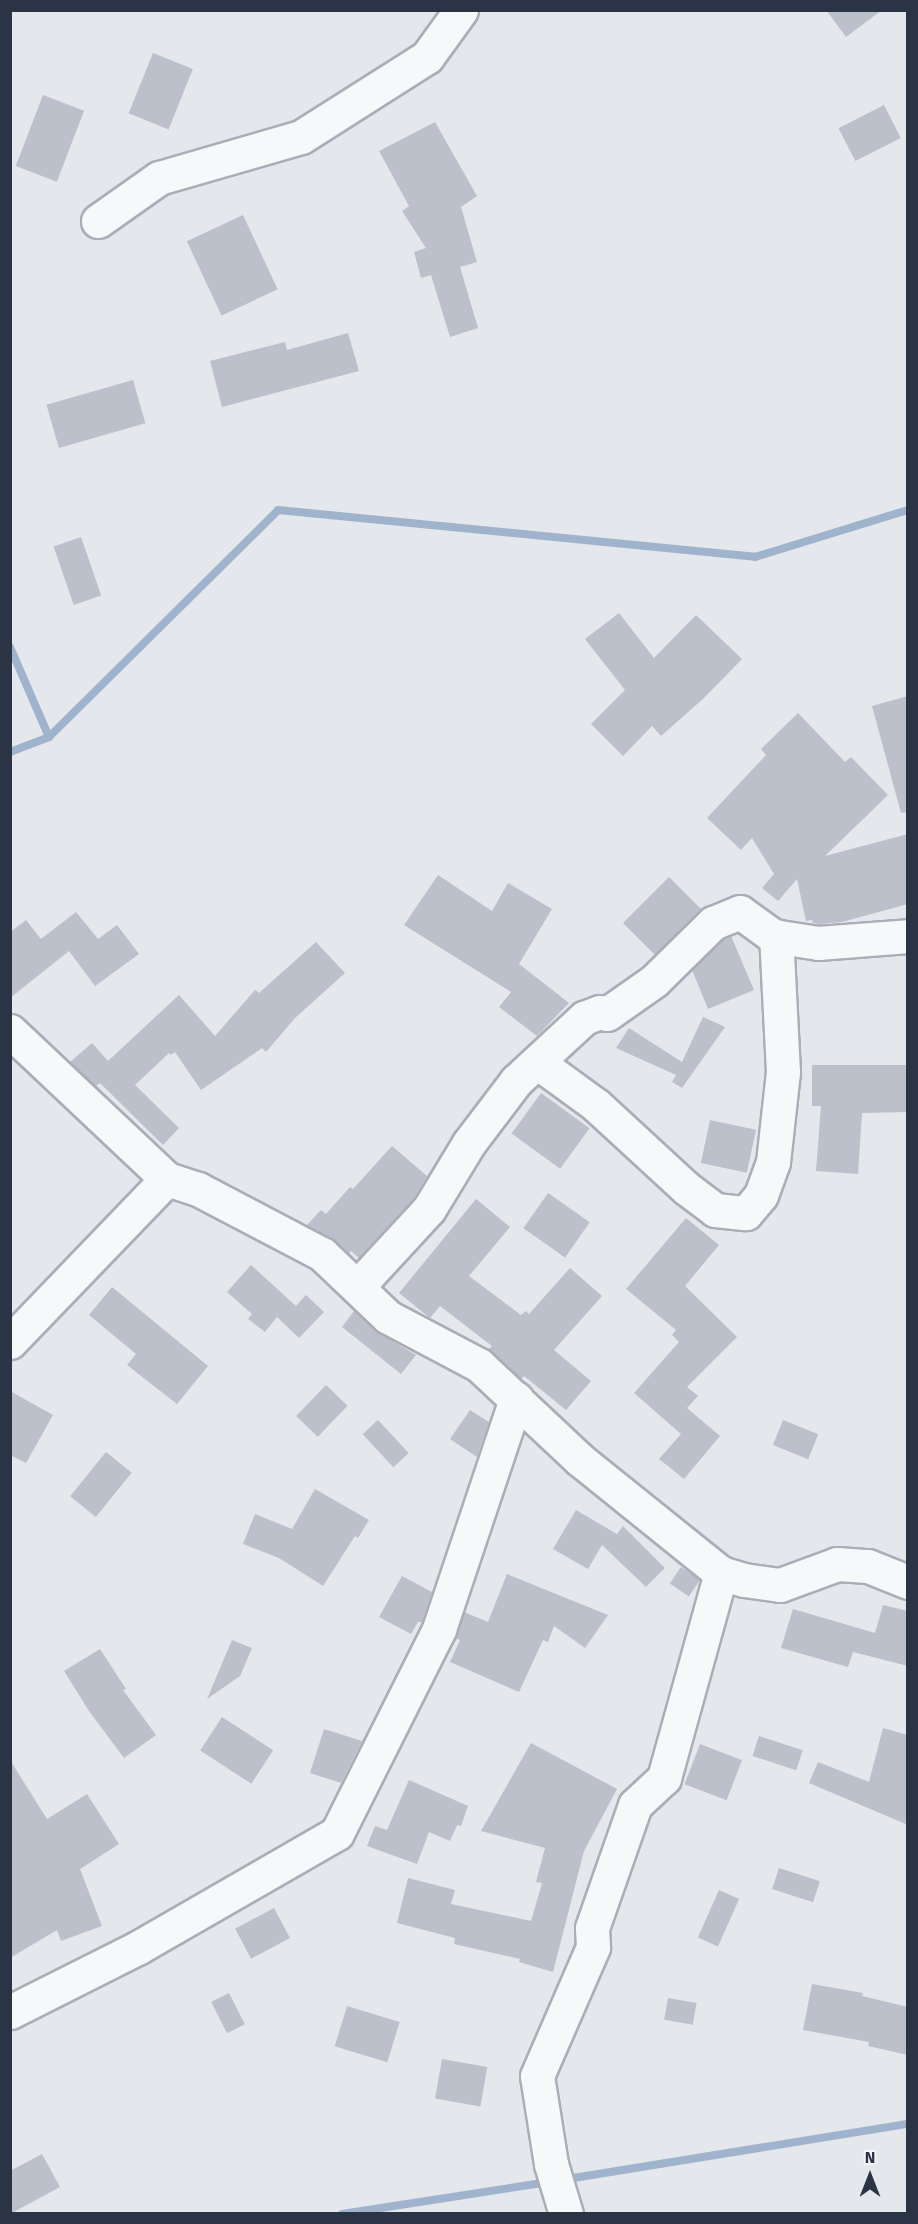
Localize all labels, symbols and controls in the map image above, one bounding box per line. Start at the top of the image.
north arrow [840,2146,900,2206]
text: N [865,2148,875,2167]

